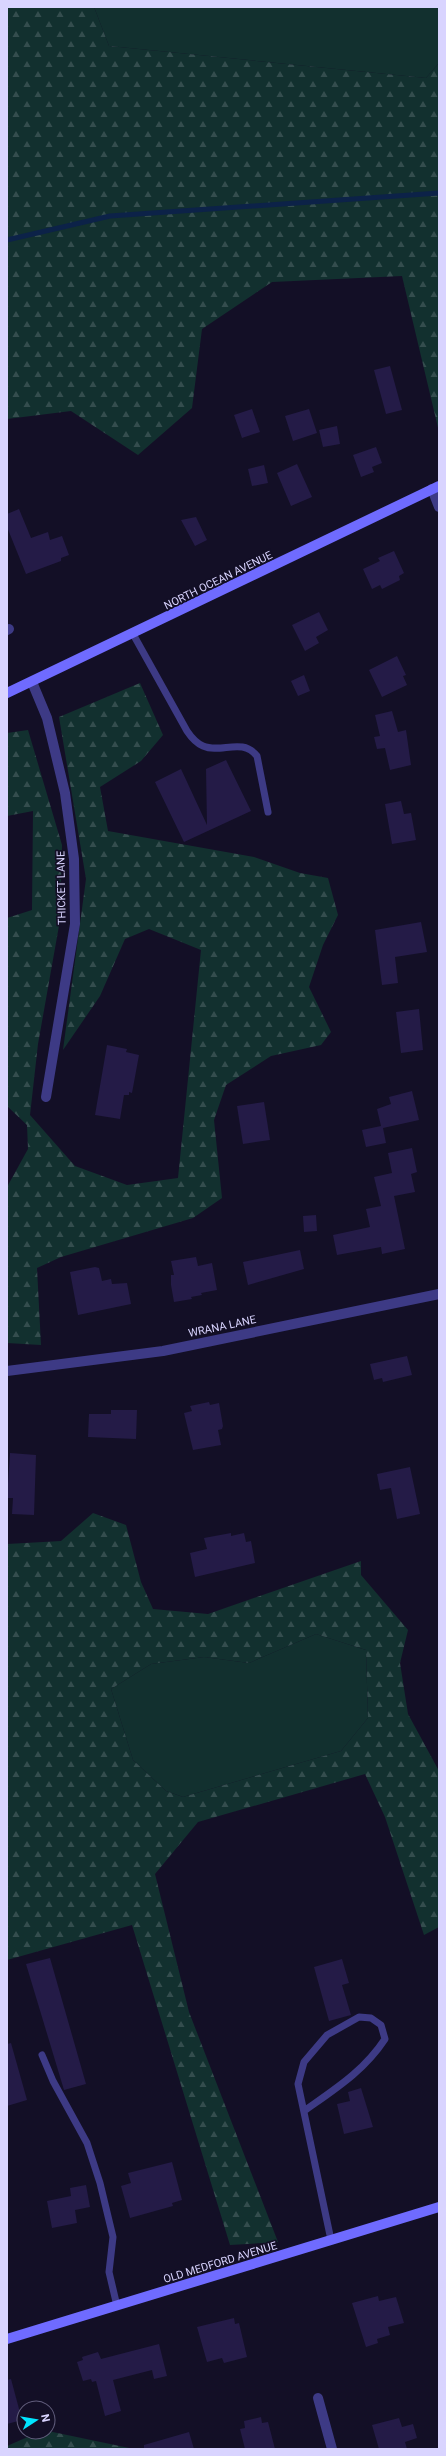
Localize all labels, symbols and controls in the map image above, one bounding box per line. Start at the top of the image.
street label: NORTH OCEAN AVENUE [162,549,274,612]
street label: THICKET LANE [54,851,69,925]
street label: WRANA LANE [187,1313,257,1340]
street label: OLD MEDFORD AVENUE [162,2239,279,2286]
north arrow [16,2400,56,2440]
text: N [38,2413,53,2423]

